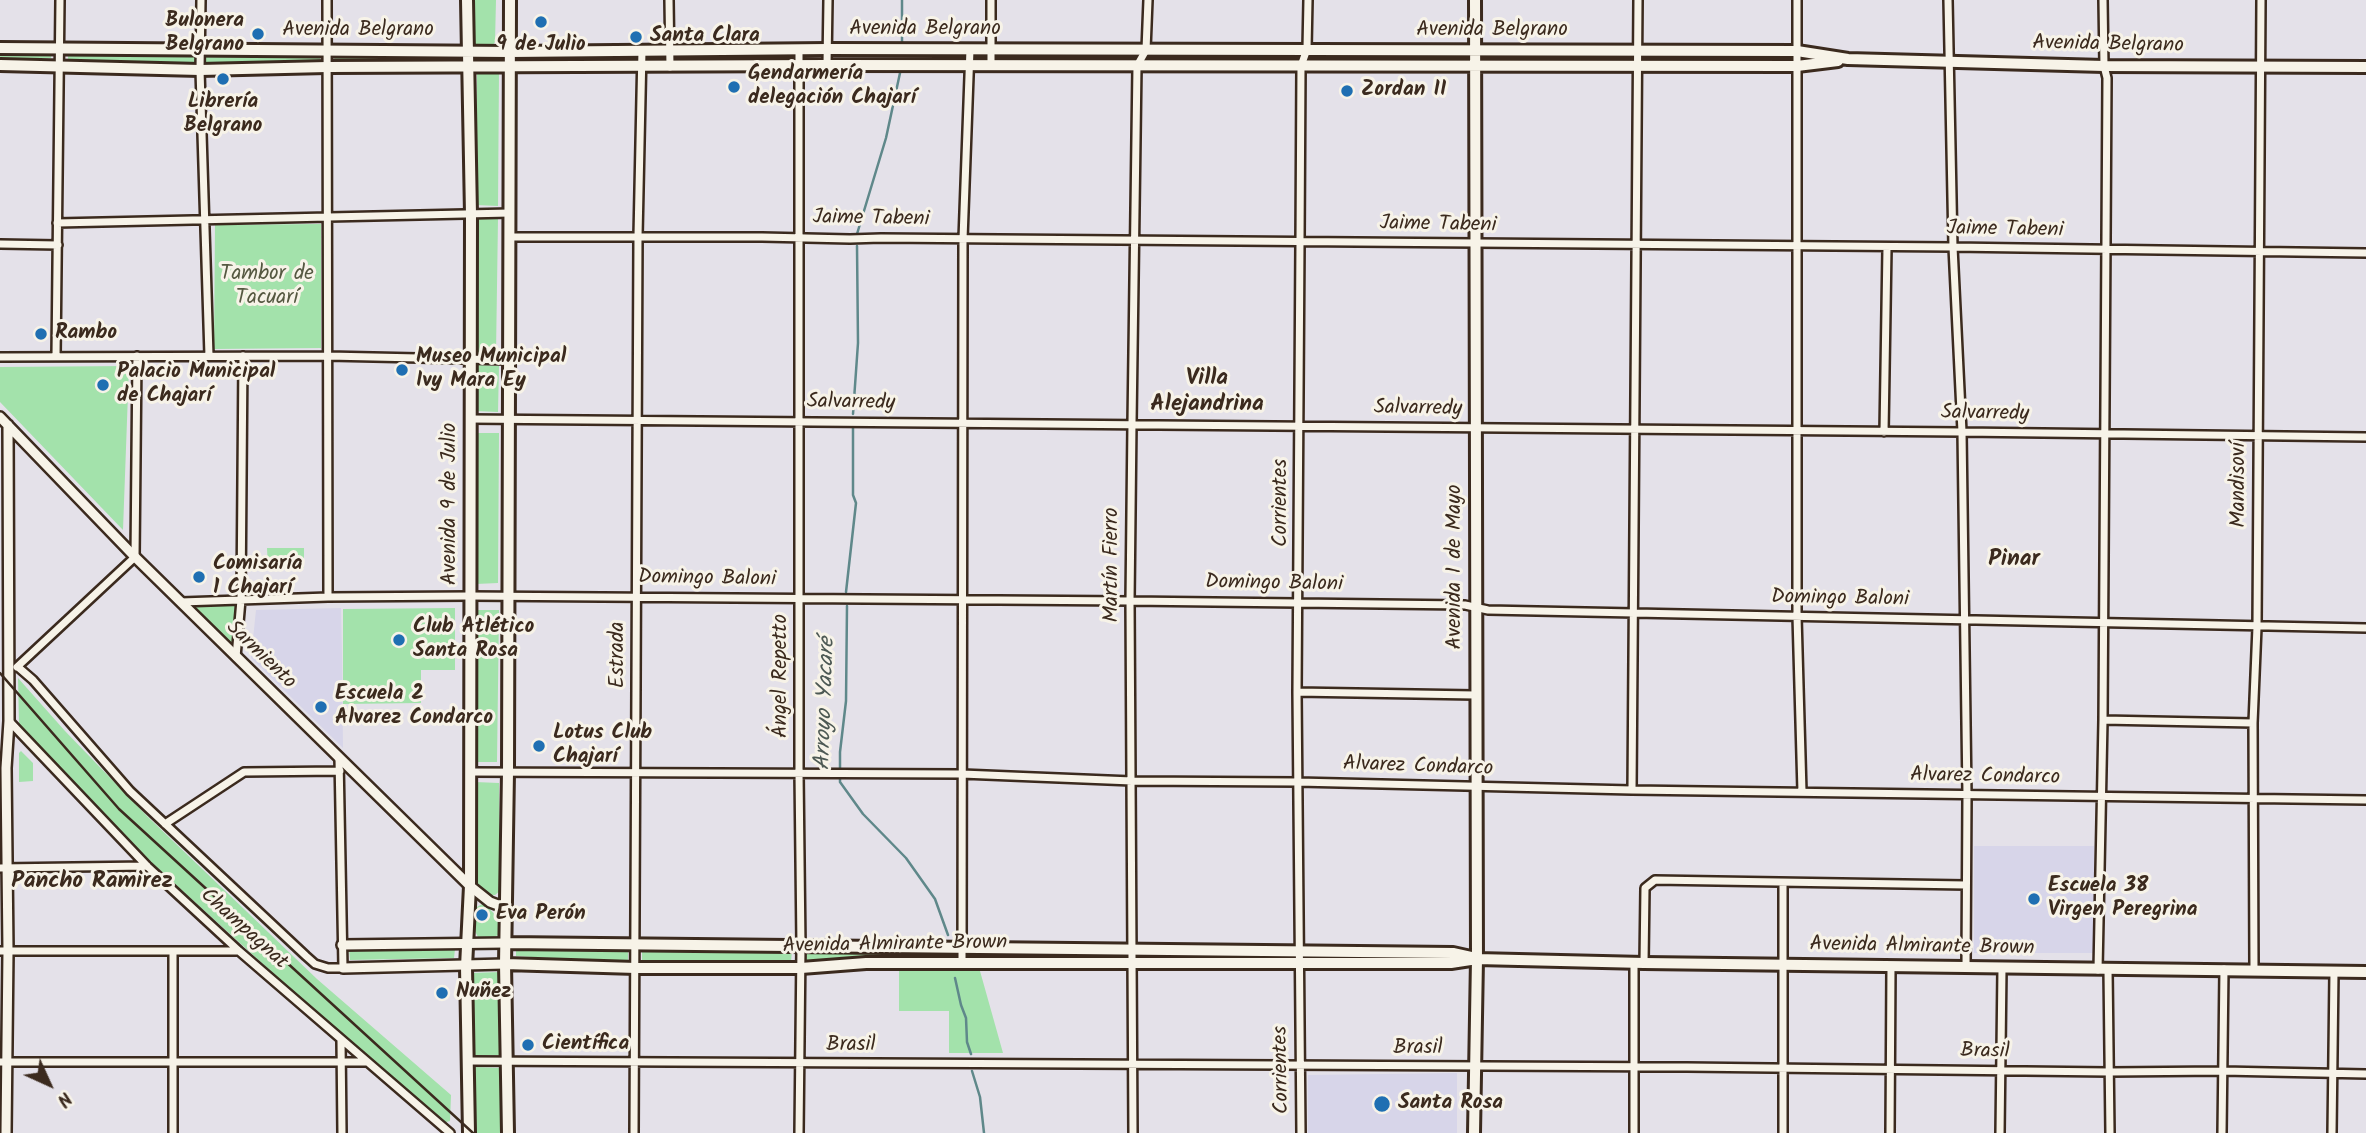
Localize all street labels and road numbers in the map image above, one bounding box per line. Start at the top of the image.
street label: Avenida Belgrano [849,17,1001,43]
street label: Avenida Belgrano [282,18,434,44]
street label: Avenida Belgrano [1416,18,1568,44]
street label: Avenida Belgrano [2032,32,2184,60]
street label: Jaime Tabeni [812,206,930,234]
street label: Jaime Tabeni [1379,212,1497,240]
street label: Jaime Tabeni [1946,217,2064,245]
street label: Salvarredy [807,391,895,417]
street label: Salvarredy [1374,397,1462,423]
street label: Salvarredy [1941,402,2029,428]
street label: Avenida 9 de Julio [438,423,464,585]
street label: Mandisoví [2227,442,2253,528]
street label: Corrientes [1269,459,1295,547]
street label: Avenida 1 de Mayo [1443,484,1469,650]
street label: Martín Fierro [1100,508,1126,622]
street label: Domingo Baloni [638,566,776,594]
street label: Domingo Baloni [1205,571,1343,599]
street label: Domingo Baloni [1771,586,1909,614]
street label: Ángel Repetto [769,614,795,738]
street label: Sarmiento [220,616,300,696]
street label: Estrada [606,622,632,688]
street label: Alvarez Condarco [1343,753,1493,783]
street label: Alvarez Condarco [1910,764,2060,792]
street label: Champagnat [194,884,292,976]
street label: Avenida Almirante Brown [782,931,1008,961]
street label: Avenida Almirante Brown [1809,933,2035,963]
street label: Corrientes [1270,1026,1296,1114]
street label: Brasil [826,1033,876,1059]
street label: Brasil [1393,1036,1443,1062]
street label: Brasil [1960,1040,2010,1066]

